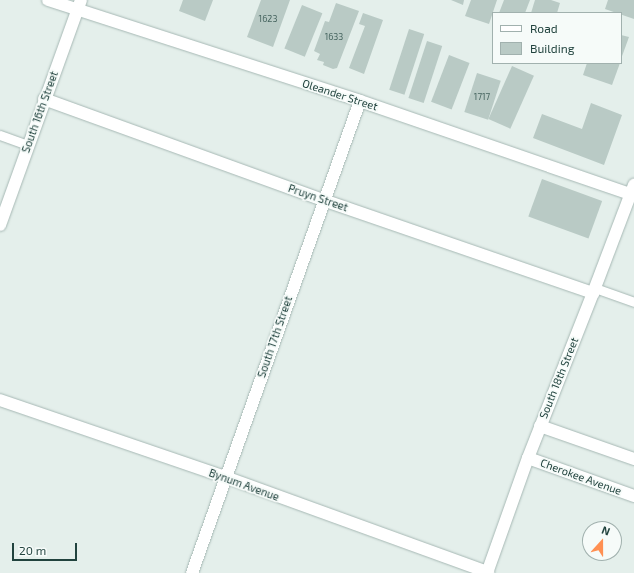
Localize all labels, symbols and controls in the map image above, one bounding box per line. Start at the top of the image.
legend [492,12,622,64]
house number: 1623 [259,14,277,24]
text: Road [530,21,558,35]
house number: 1633 [325,32,343,42]
text: Building [530,41,574,55]
street label: South 16th Street [19,69,61,155]
street label: Oleander Street [301,77,379,113]
house number: 1717 [474,92,490,102]
street label: Pruyn Street [286,182,350,214]
street label: South 17th Street [255,295,295,379]
street label: South 18th Street [537,335,581,421]
street label: Cherokee Avenue [539,456,623,498]
street label: Bynum Avenue [207,466,281,504]
north arrow [582,521,622,561]
text: N [600,523,612,538]
scale bar [14,535,79,561]
text: 20 m [19,543,46,557]

